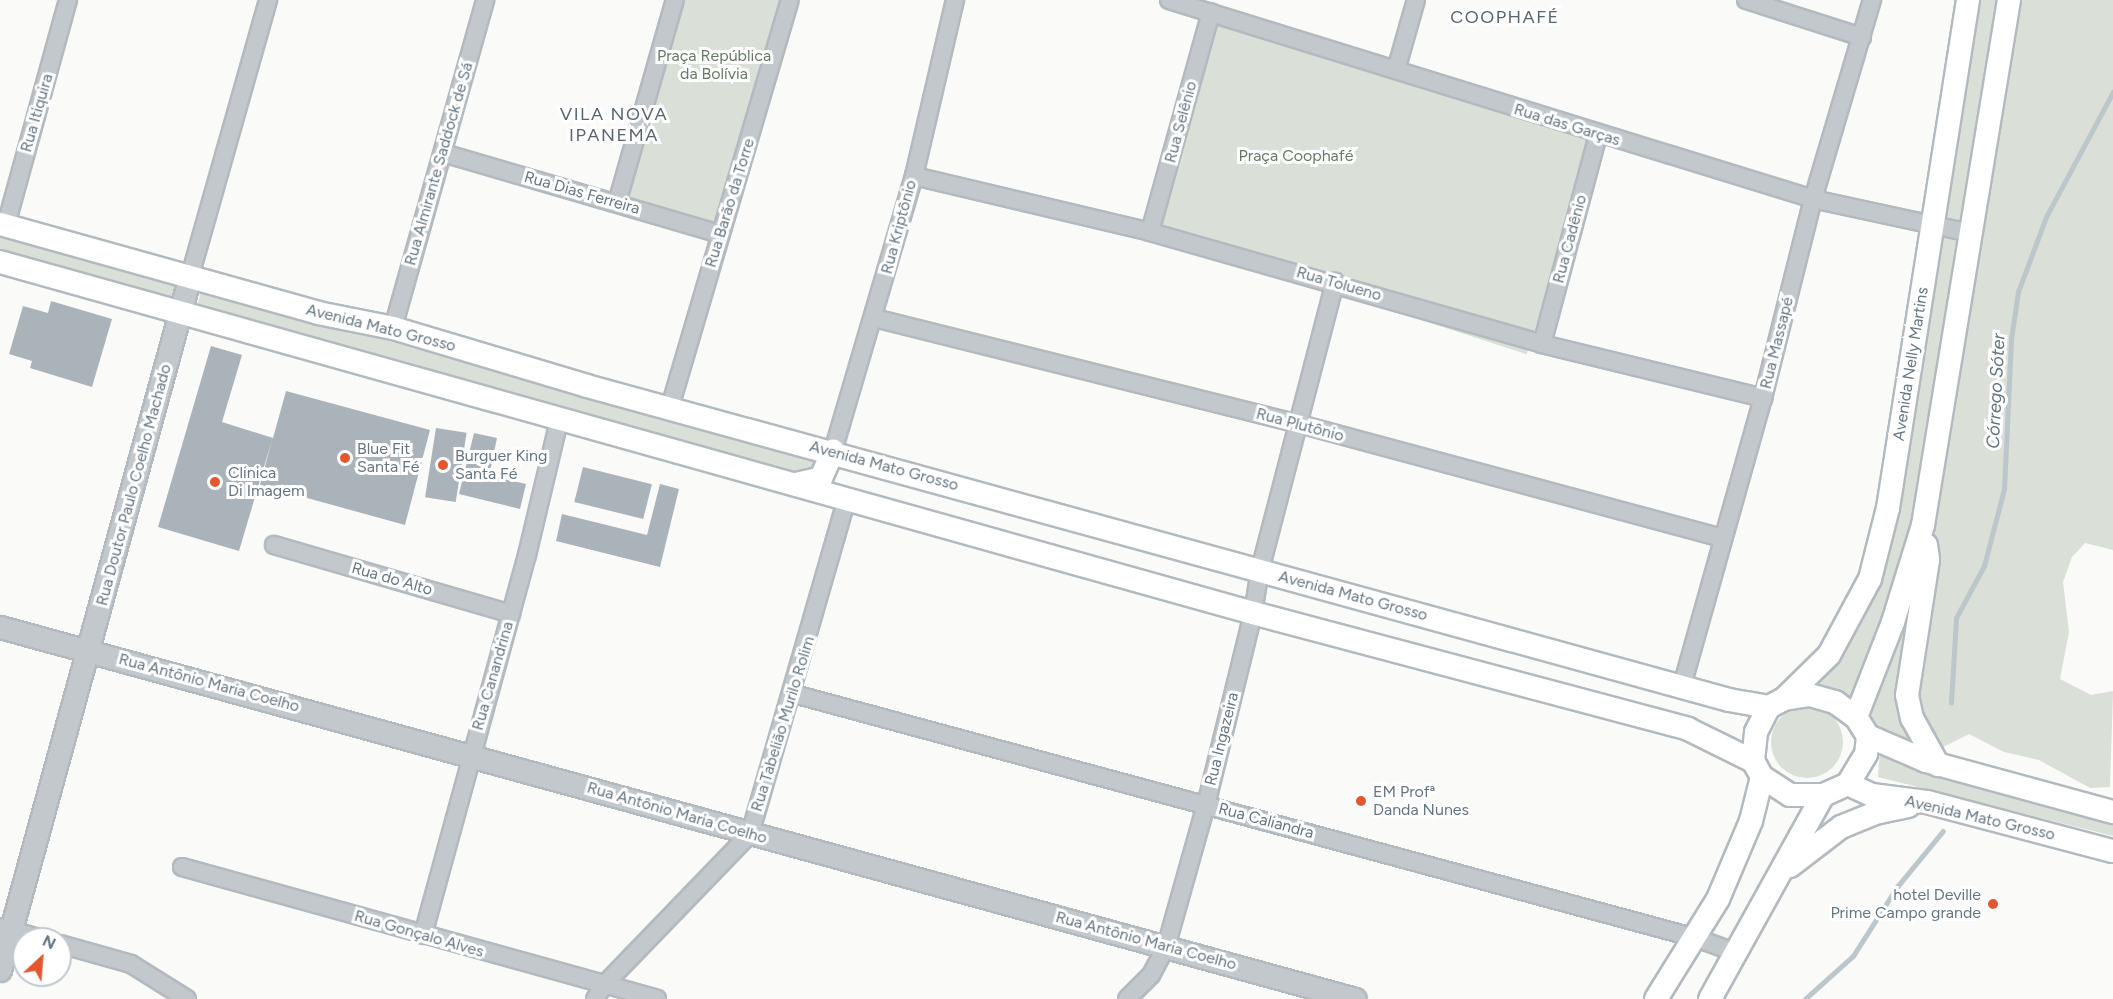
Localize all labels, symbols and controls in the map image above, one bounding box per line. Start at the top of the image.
district label: COOPHAFÉ [1450,6,1560,28]
park label: Praça República da Bolívia [657,46,771,84]
street label: Rua Almirante Saddock de Sá [401,60,477,268]
street label: Rua Itiquira [17,72,57,154]
street label: Rua Selênio [1161,79,1201,165]
street label: Rua das Garças [1512,100,1622,150]
district label: VILA NOVA IPANEMA [560,104,668,146]
street label: Rua Barão da Torre [701,136,759,270]
park label: Praça Coophafé [1239,146,1353,166]
street label: Rua Dias Ferreira [522,167,642,219]
street label: Rua Kriptônio [877,178,921,276]
street label: Rua Cadênio [1549,193,1591,285]
street label: Rua Tolueno [1294,263,1384,305]
street label: Avenida Nelly Martins [1889,286,1933,442]
street label: Rua Massapé [1756,295,1798,391]
street label: Avenida Mato Grosso [304,300,458,356]
water label: Córrego Sóter [1982,333,2010,449]
street label: Rua Doutor Paulo Coelho Machado [92,362,176,608]
street label: Rua Plutônio [1254,404,1346,446]
street label: Avenida Mato Grosso [807,437,961,495]
place label: Blue Fit Santa Fé [357,439,419,477]
place label: Burguer King Santa Fé [455,446,547,484]
marker: Blue Fit Santa Fé [338,451,352,465]
marker: Burguer King Santa Fé [436,458,450,472]
place label: Clinica Di Imagem [228,463,305,501]
marker: Clinica Di Imagem [206,473,224,491]
street label: Rua do Alto [349,558,435,600]
street label: Avenida Mato Grosso [1276,567,1430,625]
street label: Rua Canandrina [468,619,518,733]
street label: Rua Tabelião Murilo Rolim [747,634,819,814]
street label: Rua Antônio Maria Coelho [117,650,301,716]
street label: Rua Ingazeira [1201,690,1243,788]
street label: Rua Antônio Maria Coelho [585,778,769,848]
place label: EM Profª Danda Nunes [1373,782,1469,820]
street label: Avenida Mato Grosso [1903,791,2057,845]
marker: EM Profª Danda Nunes [1354,794,1368,808]
street label: Rua Caliandra [1216,799,1316,843]
place label: hotel Deville Prime Campo grande [1830,885,1981,923]
marker: hotel Deville Prime Campo grande [1986,897,2000,911]
street label: Rua Gonçalo Alves [352,906,486,962]
street label: Rua Antônio Maria Coelho [1054,908,1238,974]
north arrow [12,927,72,987]
text: N [40,931,59,953]

